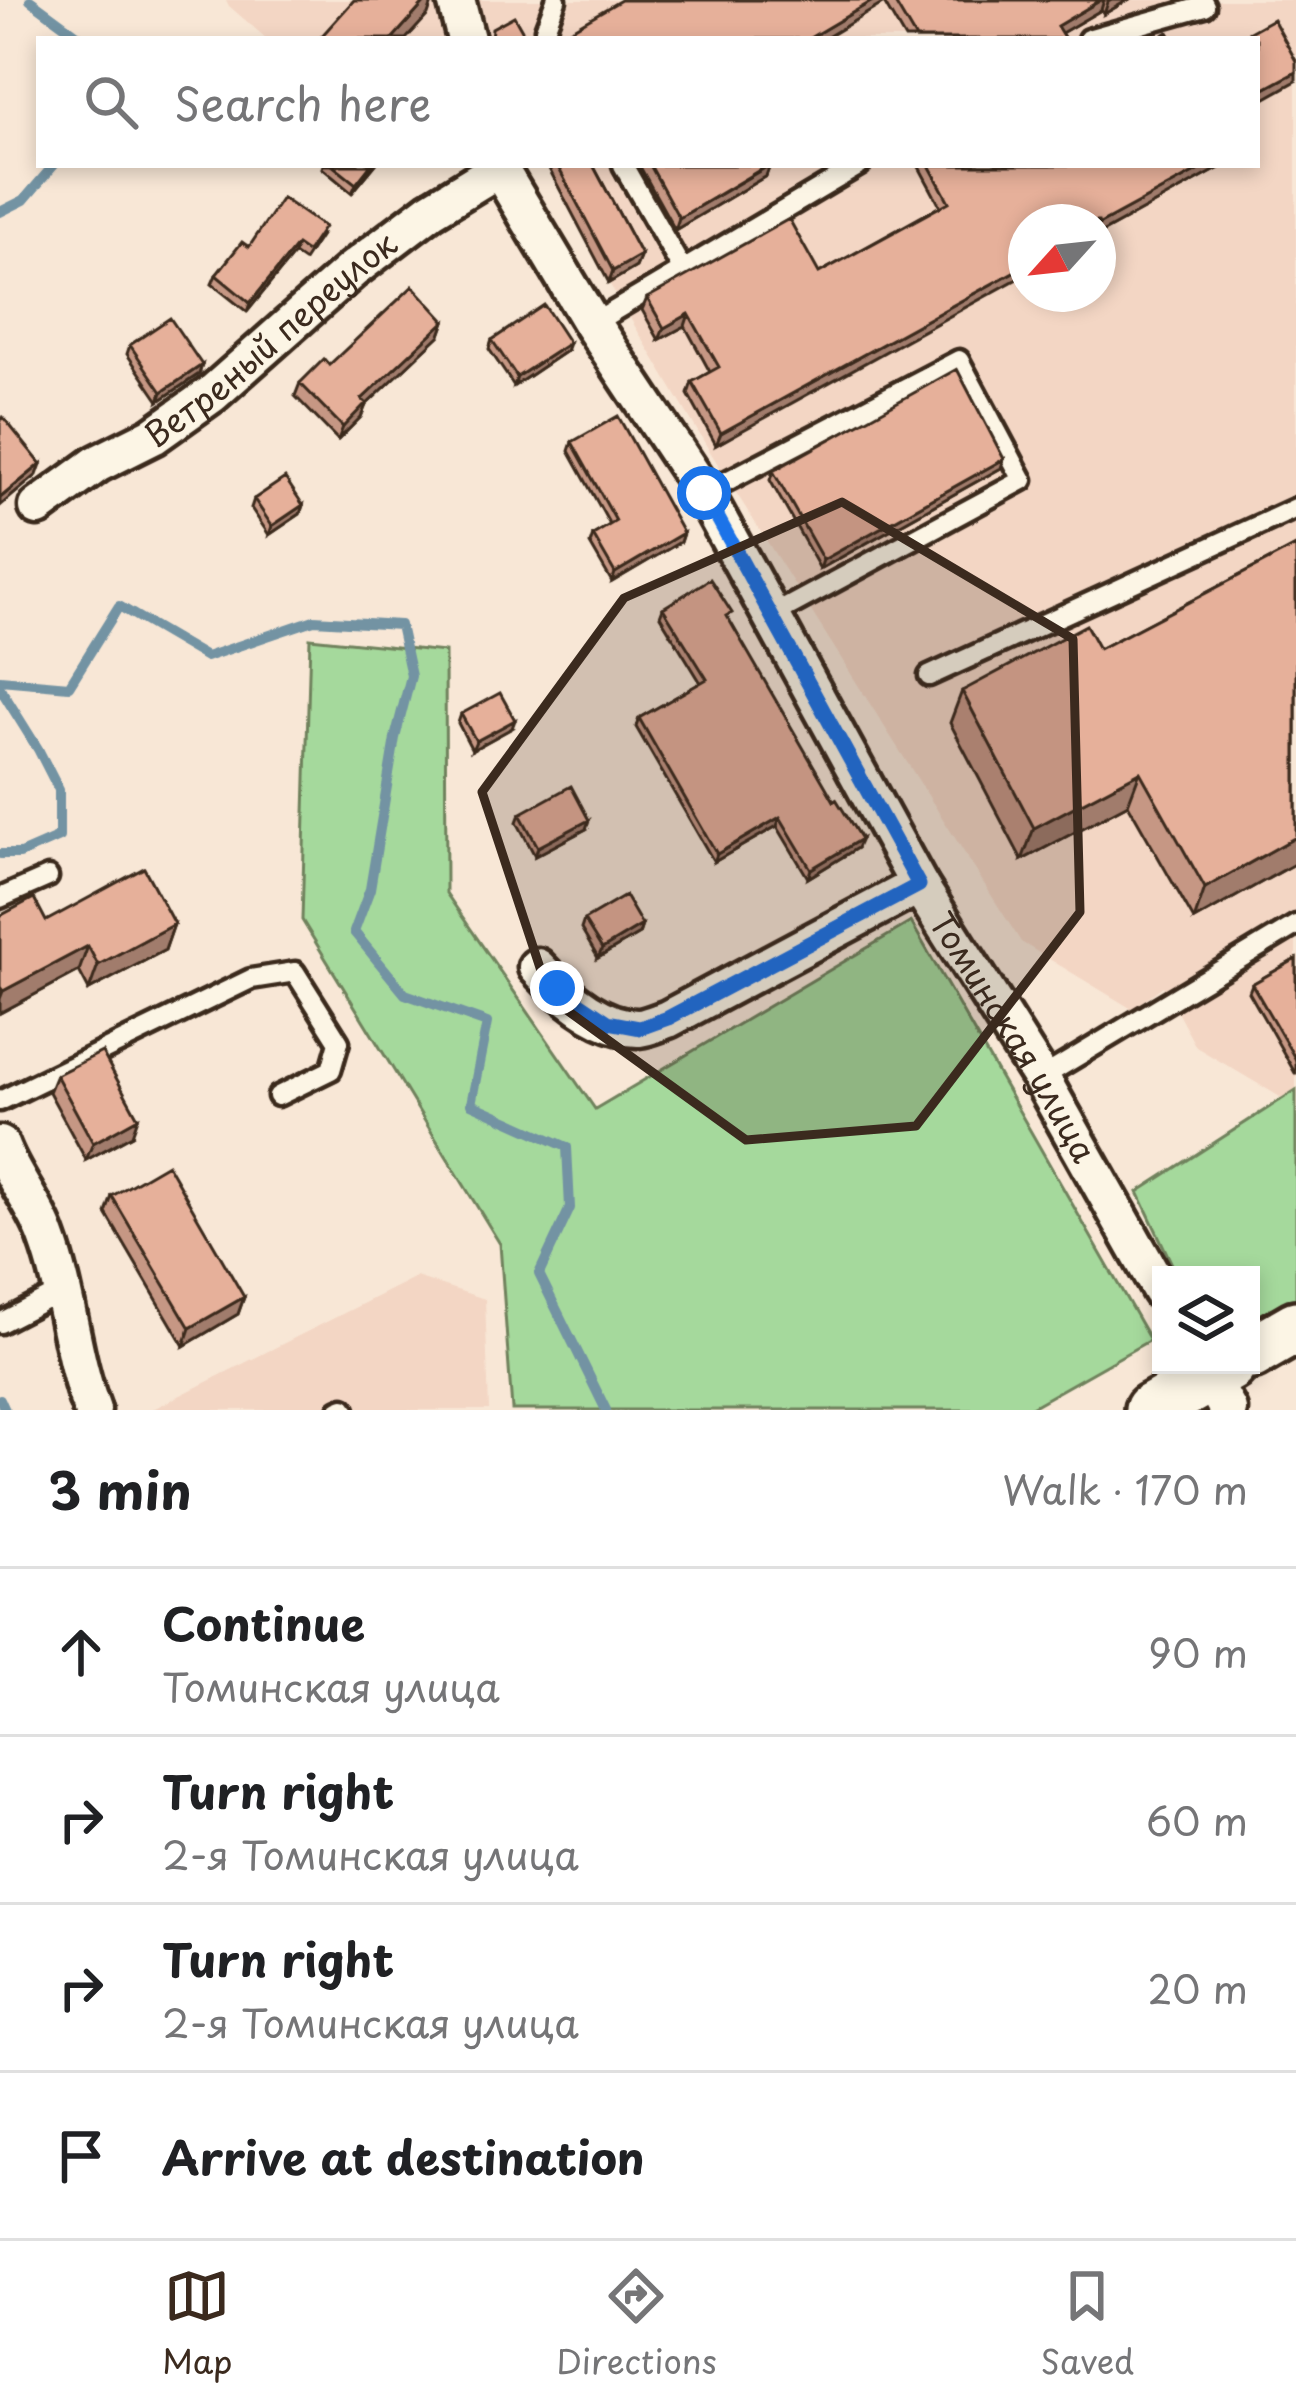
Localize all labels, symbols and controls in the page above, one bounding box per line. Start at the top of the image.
search box [36,36,1260,168]
text: Search here [174,68,431,136]
icon: search [78,69,144,135]
north arrow [1008,204,1116,312]
street label: Ветреный переулок [133,218,407,458]
route start [677,466,731,520]
street label: Томинская улица [919,901,1111,1171]
route end [530,961,584,1015]
map controls [1152,1266,1260,1374]
button: layers [1152,1266,1260,1374]
text: 3 min [48,1450,192,1527]
text: Walk · 170 m [1002,1459,1248,1518]
text: Continue [162,1588,365,1656]
icon: ahead [48,1619,114,1685]
text: 90 m [1148,1622,1248,1681]
text: Томинская улица [162,1656,500,1715]
text: Turn right [162,1756,394,1824]
icon: right [48,1787,114,1853]
text: 60 m [1146,1790,1248,1849]
text: 2-я Томинская улица [162,1824,579,1883]
text: Turn right [162,1924,394,1992]
icon: right [48,1955,114,2021]
text: 20 m [1147,1958,1248,2017]
text: 2-я Томинская улица [162,1992,579,2051]
text: Arrive at destination [162,2122,645,2190]
icon: arrive [48,2123,114,2189]
tab: Map [162,2263,232,2385]
tab: Directions [556,2263,717,2385]
tab: Saved [1040,2263,1134,2385]

